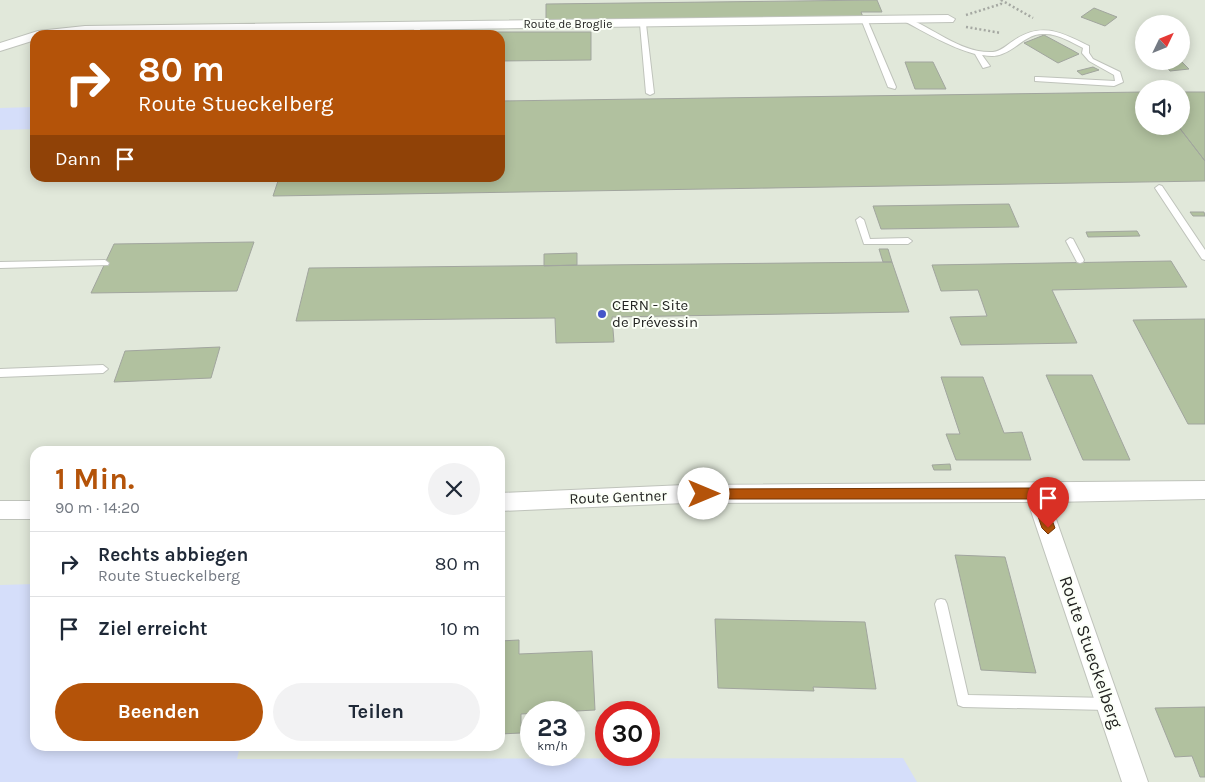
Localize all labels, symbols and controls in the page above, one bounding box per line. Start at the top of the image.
north arrow [1135,15,1190,70]
map controls [1135,15,1190,135]
street label: Route de Broglie [523,17,613,31]
text: 80 m [138,49,225,90]
icon: right [55,50,120,115]
button: sound [1135,80,1190,135]
text: Route Stueckelberg [138,91,333,117]
icon: arrive [111,145,139,173]
text: Dann [55,148,101,170]
place label: CERN - Site de Prévessin [612,296,698,331]
marker: CERN - Site de Prévessin [596,308,608,320]
text: 1 Min. [55,461,135,497]
button: close [428,463,480,515]
position arrow [677,467,729,519]
pin [1027,477,1069,528]
icon: arrive [1034,484,1062,512]
street label: Route Gentner [569,486,668,508]
text: 90 m · 14:20 [55,498,140,517]
text: Rechts abbiegen [98,544,248,566]
icon: right [55,550,83,578]
text: 80 m [435,553,480,575]
text: Route Stueckelberg [98,566,240,585]
street label: Route Stueckelberg [1055,573,1127,731]
icon: arrive [55,615,83,643]
text: Ziel erreicht [98,618,208,640]
text: 10 m [440,618,480,640]
button: Beenden [55,683,263,741]
button: Teilen [273,683,480,741]
speed limit sign: 30 [595,701,660,766]
text: 23 [537,713,568,742]
text: km/h [537,739,568,753]

